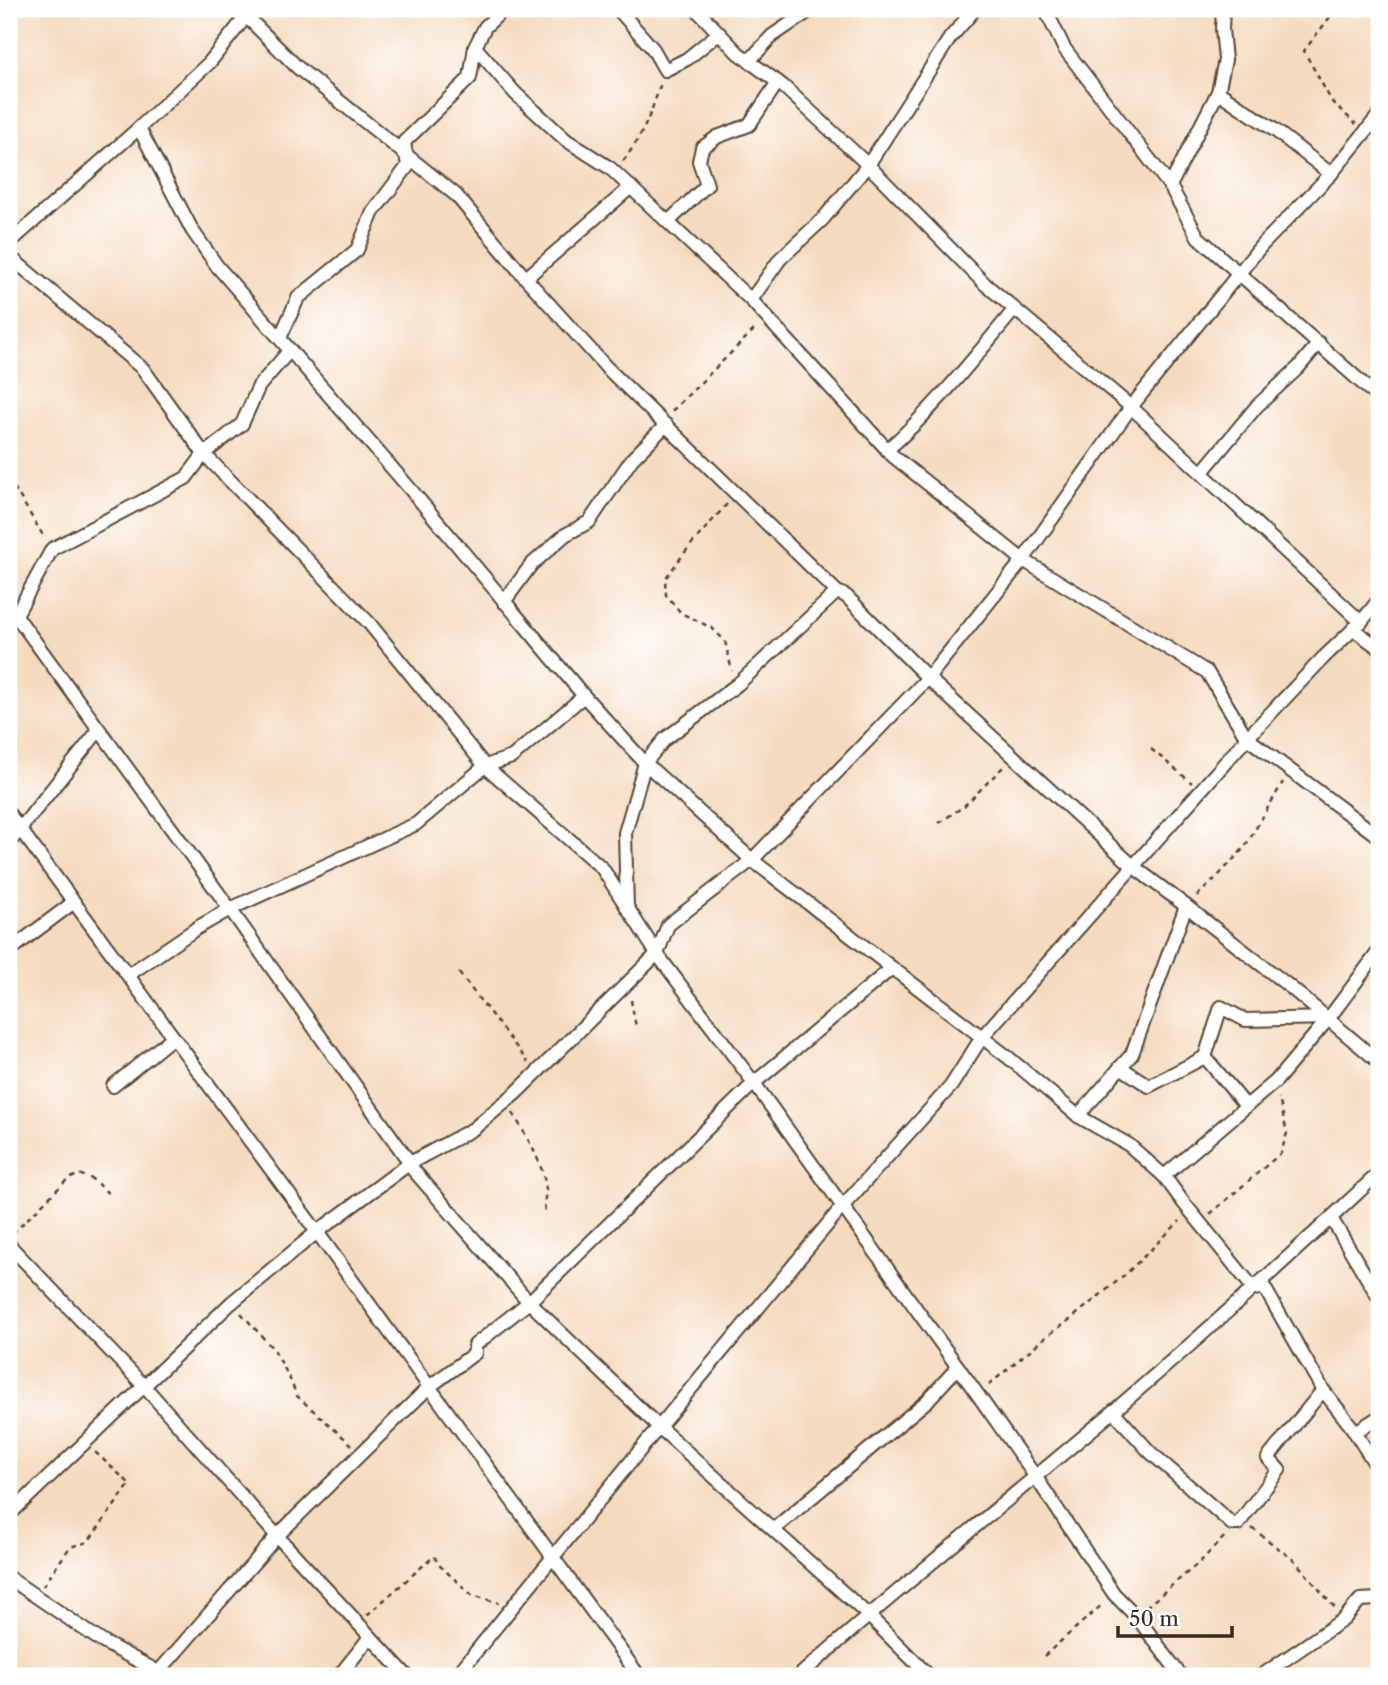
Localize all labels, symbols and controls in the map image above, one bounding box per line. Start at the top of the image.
scale bar [1118,1594,1232,1638]
text: 50 m [1129,1606,1179,1631]

